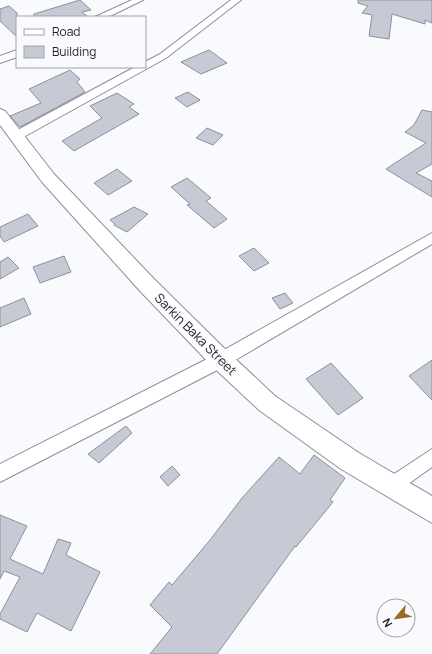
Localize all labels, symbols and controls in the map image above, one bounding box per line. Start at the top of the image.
legend [16,16,146,68]
text: Road [52,23,80,40]
text: Building [52,43,96,60]
street label: Sarkin Baka Street [151,289,241,379]
north arrow [376,598,416,638]
text: N [378,616,395,630]

